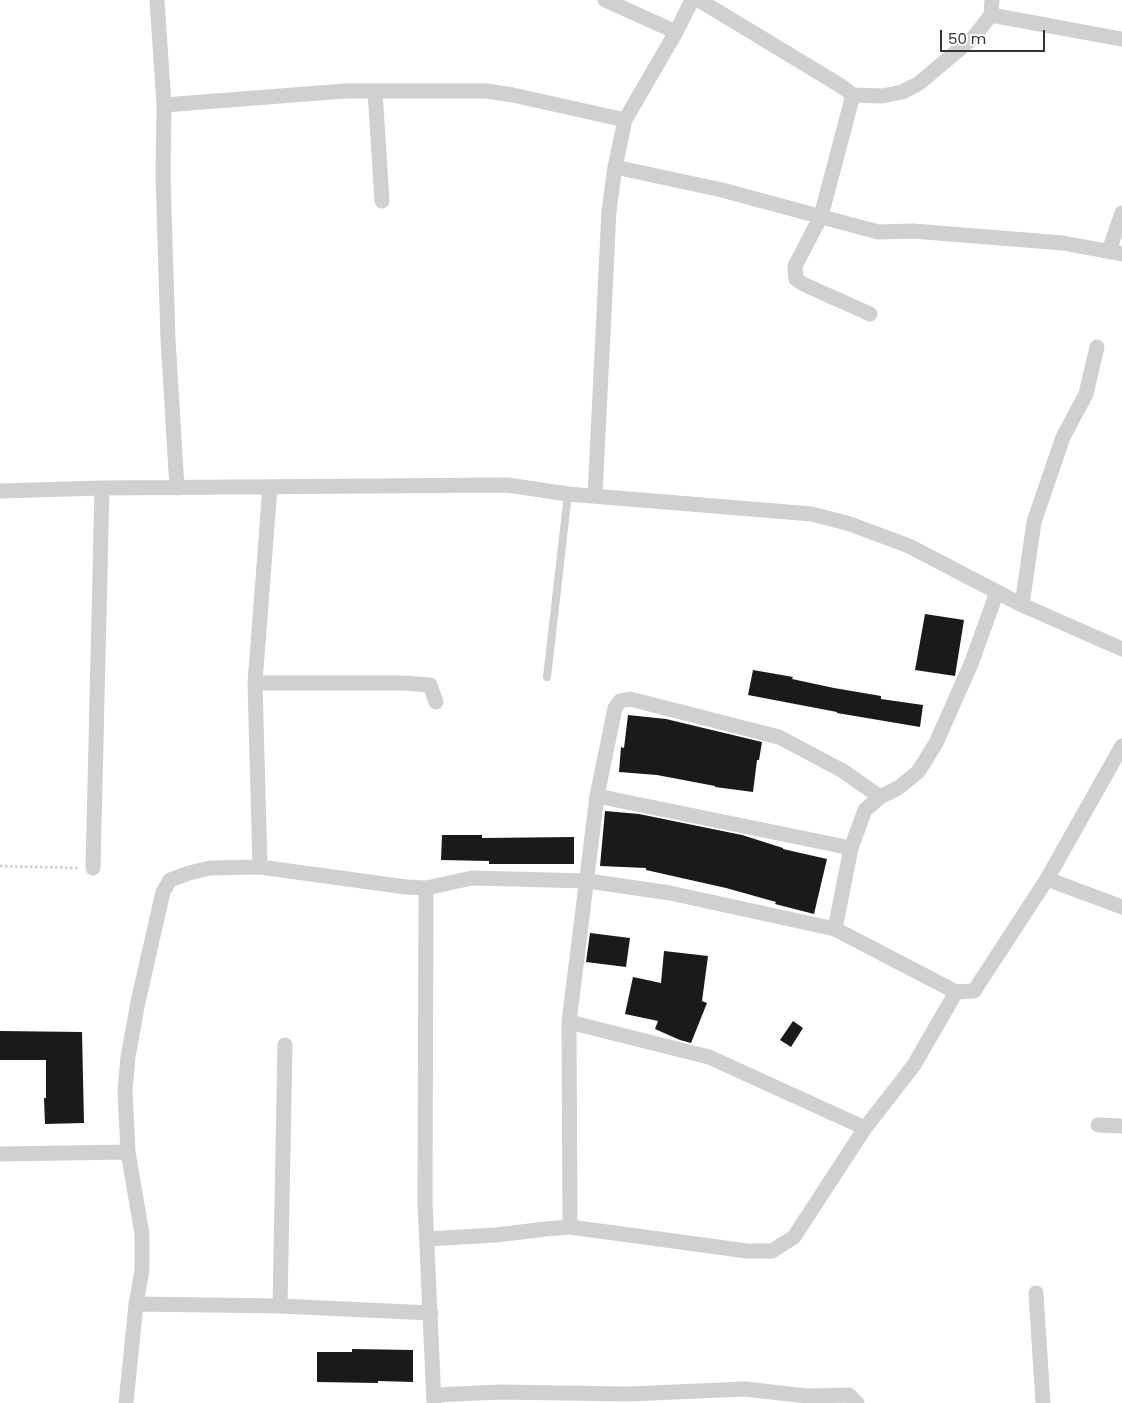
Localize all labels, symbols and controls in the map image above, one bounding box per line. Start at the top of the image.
scale bar [942,20,1047,52]
text: 50 m [948,28,986,49]

